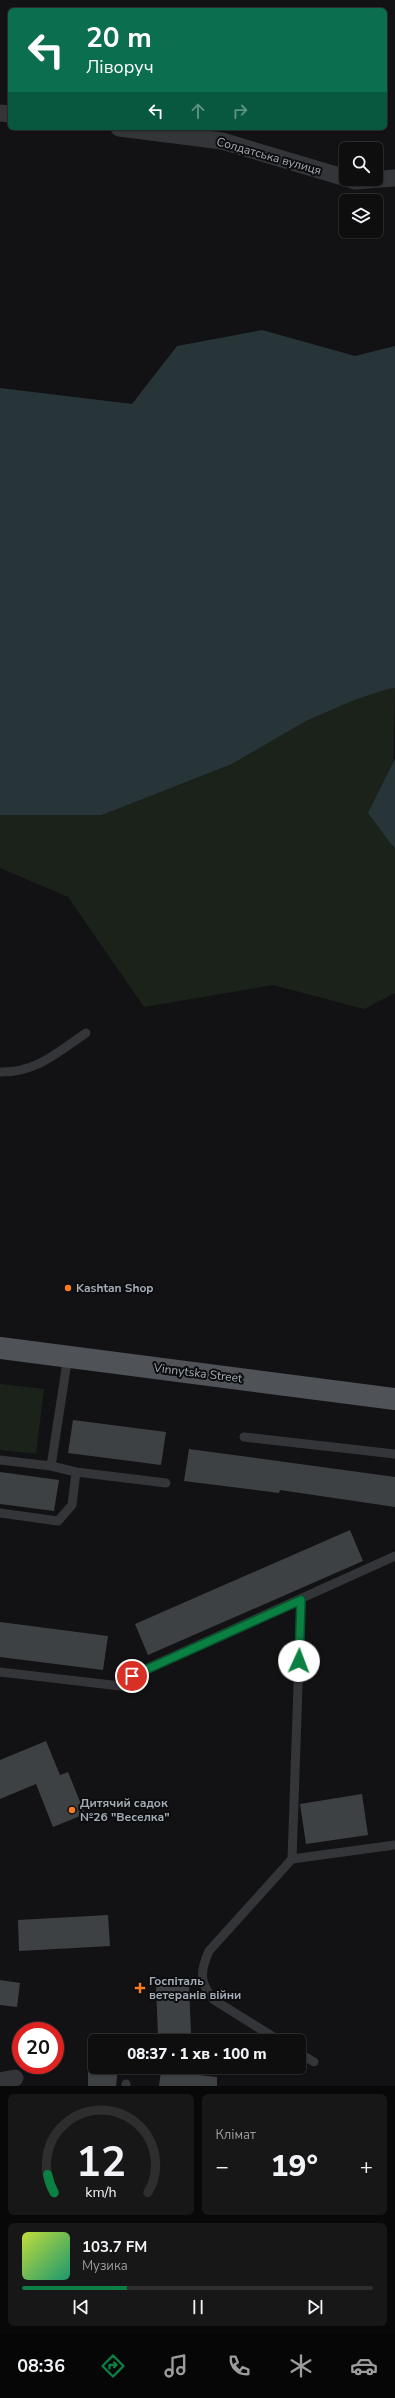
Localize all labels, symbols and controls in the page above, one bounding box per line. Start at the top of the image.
text: 20 m [86,19,152,57]
icon: left [20,24,72,76]
text: Ліворуч [86,55,154,79]
icon: left [145,100,167,122]
icon: ahead [187,100,209,122]
icon: right [229,100,251,122]
street label: Солдатська вулиця [215,133,323,179]
map controls [339,142,383,238]
button: search [339,142,383,186]
button: layers [339,194,383,238]
place label: Kashtan Shop [76,1280,154,1296]
marker: Kashtan Shop [63,1283,73,1293]
street label: Vinnytska Street [152,1360,244,1386]
position arrow [278,1640,320,1682]
pin [115,1659,149,1693]
icon: arrive [121,1665,143,1687]
place label: Дитячий садок №26 "Веселка" [80,1795,170,1825]
marker: Дитячий садок №26 "Веселка" [67,1805,77,1815]
place label: Госпіталь ветеранів війни [149,1973,241,2003]
marker: Госпіталь ветеранів війни [134,1982,146,1994]
speed limit sign: 20 [12,2022,64,2074]
text: 08:37 · 1 хв · 100 m [127,2044,267,2064]
text: Клімат [216,2126,256,2144]
text: 12 [76,2133,126,2190]
text: 19° [270,2146,318,2187]
text: − [216,2152,229,2182]
text: + [360,2152,373,2182]
text: km/h [85,2182,116,2201]
text: 103.7 FM [82,2237,147,2257]
text: Музика [82,2257,128,2275]
icon: previous [70,2296,92,2318]
icon: pause [187,2296,209,2318]
icon: next [304,2296,326,2318]
icon: directions [99,2352,127,2380]
icon: music [162,2352,190,2380]
icon: phone [225,2352,253,2380]
icon: climate [287,2352,315,2380]
icon: car [350,2352,378,2380]
text: 08:36 [17,2354,65,2378]

